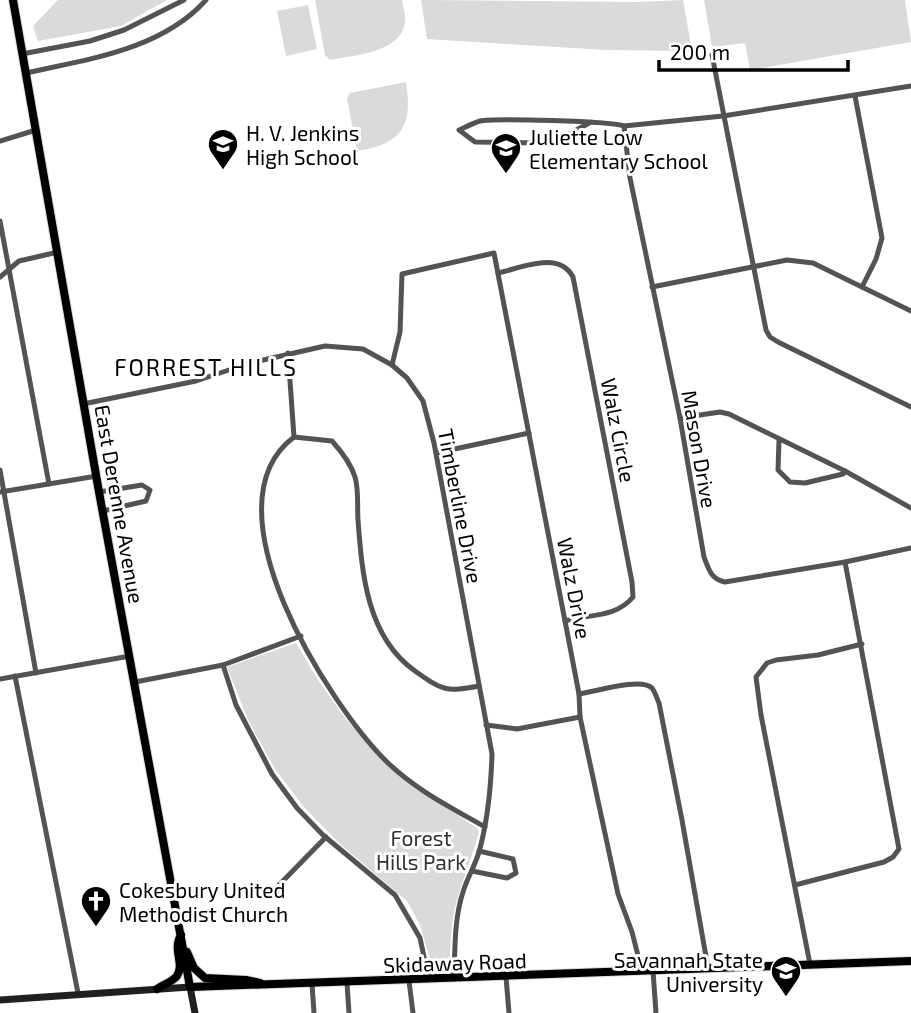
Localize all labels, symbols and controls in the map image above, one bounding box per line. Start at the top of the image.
scale bar [659,28,848,72]
text: 200 m [670,39,730,64]
place label: H. V. Jenkins High School [246,120,359,169]
place label: Juliette Low Elementary School [529,124,709,173]
school or university icon: H. V. Jenkins High School [206,127,240,171]
school or university icon: Juliette Low Elementary School [489,131,523,175]
district label: FORREST HILLS [114,353,298,381]
street label: Walz Circle [597,376,641,484]
street label: Mason Drive [677,388,723,510]
street label: East Derenne Avenue [90,403,150,605]
street label: Timberline Drive [434,427,488,585]
street label: Walz Drive [553,535,597,641]
park label: Forest Hills Park [376,825,466,874]
place label: Cokesbury United Methodist Church [119,877,288,926]
church icon: Cokesbury United Methodist Church [79,884,113,928]
street label: Skidaway Road [383,947,527,977]
place label: Savannah State University [614,947,763,996]
school or university icon: Savannah State University [769,954,803,998]

